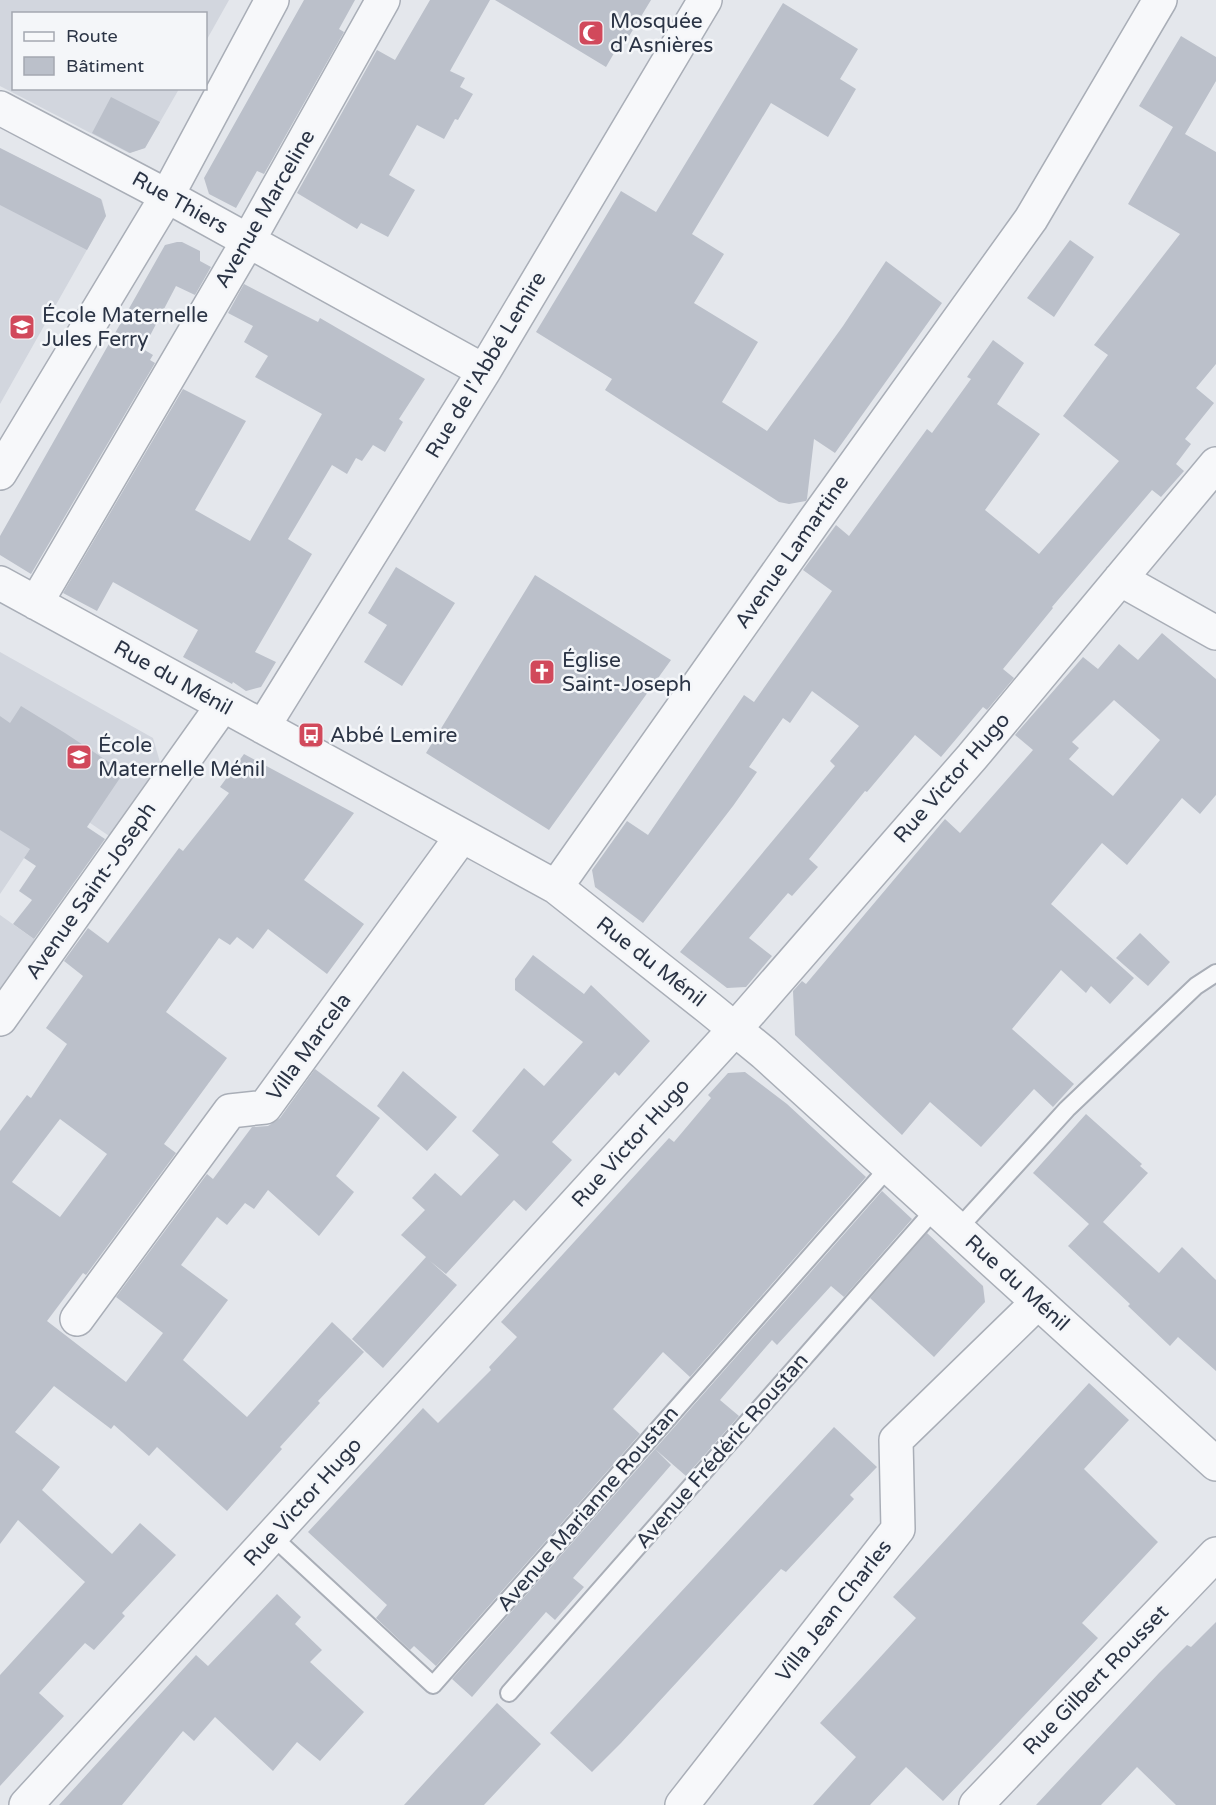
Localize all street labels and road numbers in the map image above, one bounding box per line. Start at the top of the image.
street label: Avenue Marceline [210,125,321,293]
street label: Rue Thiers [128,166,232,240]
street label: Rue de l'Abbé Lemire [420,267,552,463]
street label: Avenue Lamartine [730,470,854,634]
street label: Rue du Ménil [109,635,237,721]
street label: Rue Victor Hugo [889,708,1015,848]
street label: Avenue Saint-Joseph [20,798,162,984]
street label: Rue du Ménil [591,912,711,1012]
street label: Villa Marcela [262,988,356,1106]
street label: Rue Victor Hugo [567,1074,695,1212]
street label: Rue du Ménil [960,1230,1074,1336]
street label: Avenue Frédéric Roustan [630,1348,814,1554]
street label: Avenue Marianne Roustan [492,1401,684,1617]
street label: Rue Victor Hugo [239,1433,367,1571]
street label: Villa Jean Charles [771,1535,897,1687]
street label: Rue Gilbert Rousset [1018,1600,1174,1760]

